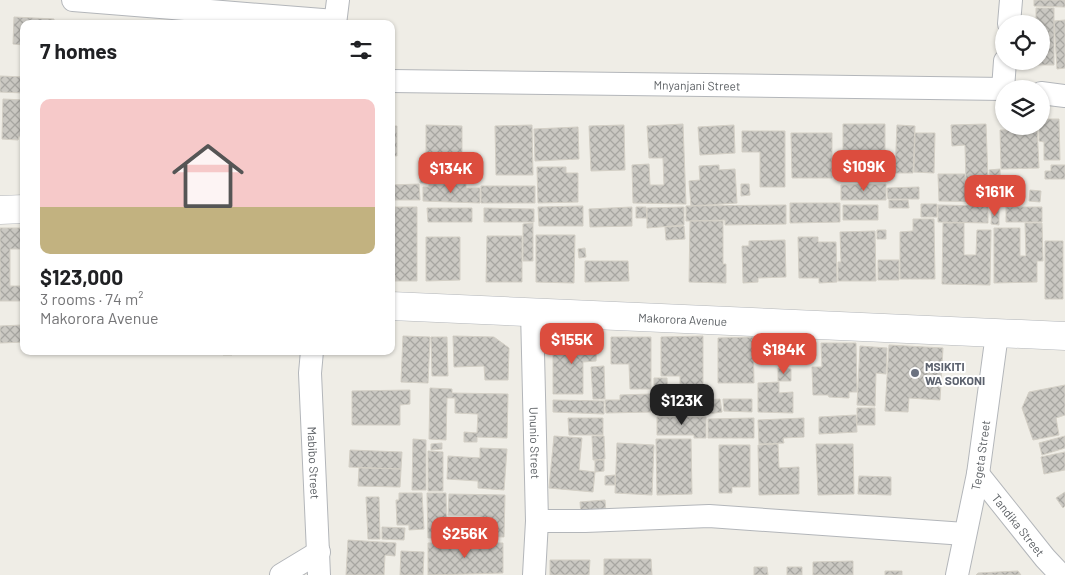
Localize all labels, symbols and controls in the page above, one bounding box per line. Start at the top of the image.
map controls [995,15,1050,135]
button: locate [995,15,1050,70]
icon: filters [347,36,375,64]
text: 7 homes [40,38,117,63]
street label: Mnyanjani Street [653,77,740,93]
button: layers [995,80,1050,135]
icon: home [163,131,253,221]
pin: $109K [829,150,899,192]
pin: $134K [416,152,486,194]
text: $109K [843,156,885,175]
text: $134K [429,158,473,177]
pin: $161K [960,174,1030,217]
text: $161K [976,181,1014,200]
text: $123,000 [40,264,123,289]
text: 3 rooms · 74 m² [40,289,143,308]
text: Makorora Avenue [40,308,159,327]
street label: Makorora Avenue [638,310,727,328]
pin: $155K [537,322,607,365]
text: $155K [551,329,593,348]
pin: $184K [749,332,819,375]
text: $184K [762,339,806,358]
place label: MSIKITI WA SOKONI [925,359,985,387]
marker: MSIKITI WA SOKONI [909,367,921,379]
pin: $123K [647,384,717,426]
text: $123K [661,390,703,409]
street label: Ununio Street [527,407,543,479]
street label: Tegeta Street [968,419,992,492]
street label: Mabibo Street [305,426,323,499]
street label: Tandika Street [989,491,1048,559]
pin: $256K [430,516,500,559]
text: $256K [442,523,488,542]

